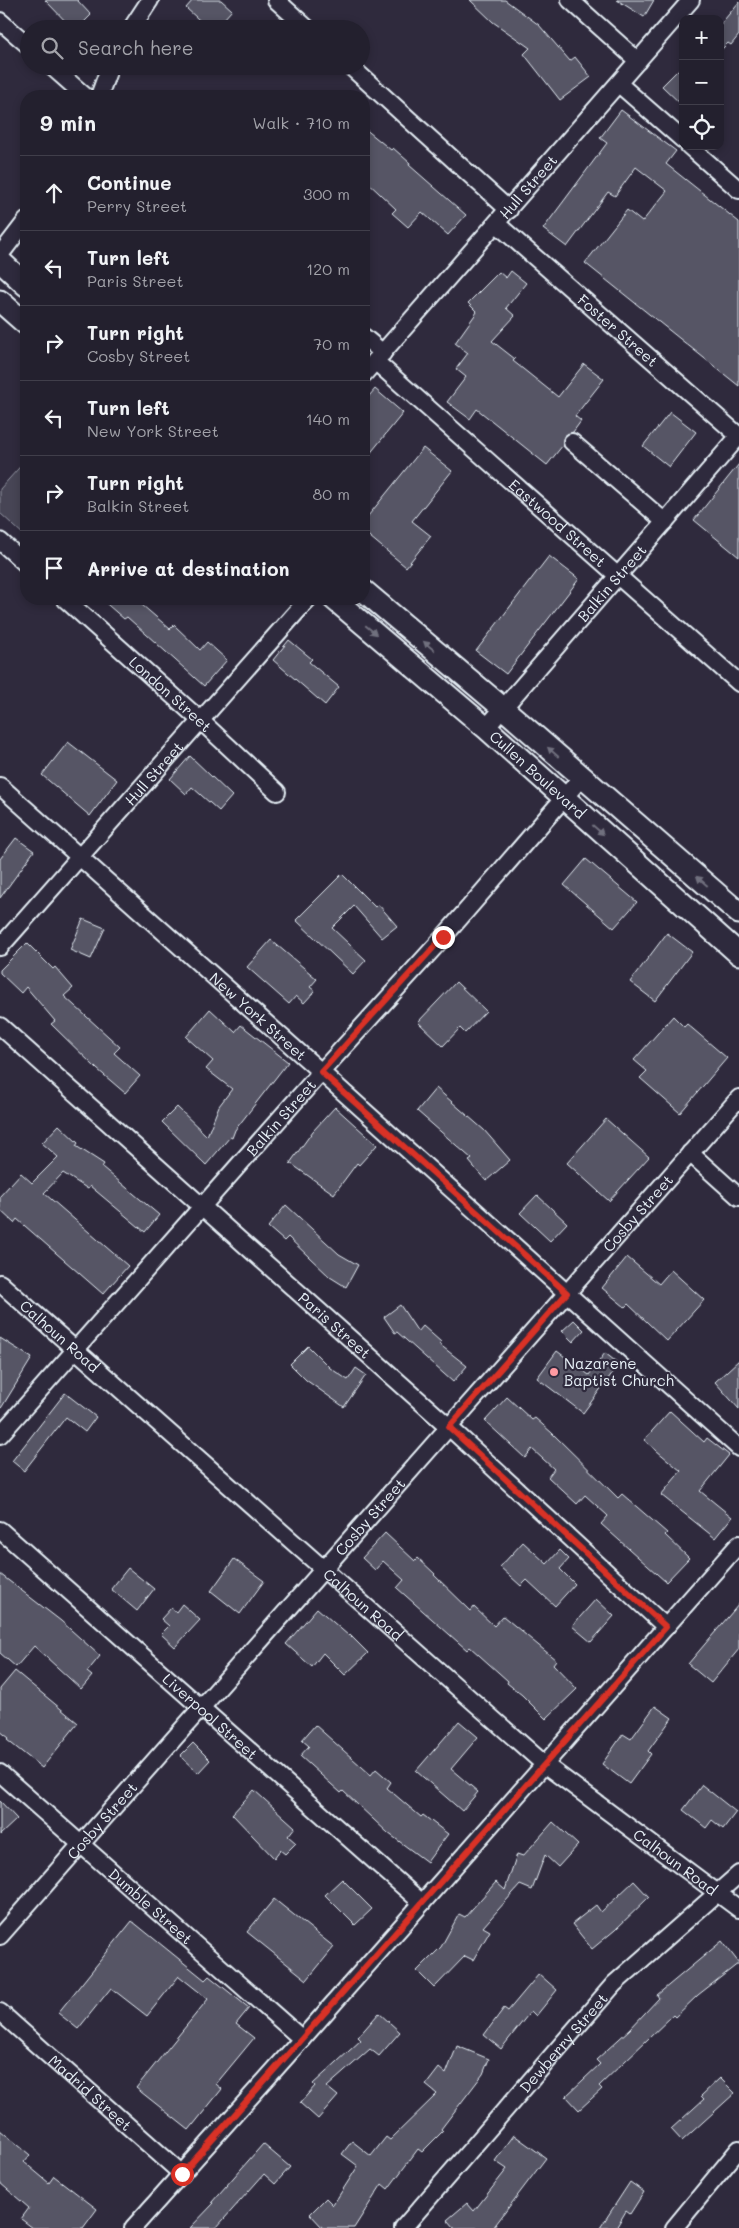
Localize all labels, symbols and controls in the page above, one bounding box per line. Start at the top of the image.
map controls [679,15,724,150]
button: + [679,15,724,60]
search box [20,20,370,75]
icon: search [38,34,66,62]
text: Search here [78,35,194,60]
button: − [679,60,724,105]
button: locate [679,105,724,150]
text: 9 min [40,109,96,136]
text: Walk · 710 m [252,112,350,133]
street label: Hull Street [494,150,561,223]
text: Continue [87,170,172,195]
icon: ahead [40,179,68,207]
text: 300 m [303,183,350,204]
text: Perry Street [87,195,187,216]
text: Turn left [87,245,170,270]
icon: left [40,254,68,282]
text: 120 m [306,258,350,279]
text: Paris Street [87,270,184,291]
street label: Foster Street [574,289,663,371]
text: Turn right [87,320,184,345]
icon: right [40,329,68,357]
text: 70 m [313,333,350,354]
text: Cosby Street [87,345,190,366]
text: Turn left [87,395,170,420]
icon: left [40,404,68,432]
text: 140 m [306,408,350,429]
text: New York Street [87,420,219,441]
text: Turn right [87,470,184,495]
street label: Eastwood Street [505,474,611,571]
icon: right [40,479,68,507]
text: 80 m [313,483,350,504]
text: Balkin Street [87,495,189,516]
street label: Balkin Street [573,540,651,626]
icon: arrive [40,554,68,582]
text: Arrive at destination [87,556,290,581]
one-way arrow [364,625,377,636]
one-way arrow [423,641,436,652]
street label: London Street [125,651,216,736]
street label: Cullen Boulevard [486,726,590,823]
street label: Hull Street [120,737,187,810]
one-way arrow [547,746,560,757]
one-way arrow [592,824,605,835]
one-way arrow [696,876,709,887]
route end [432,926,455,949]
street label: New York Street [206,968,311,1065]
street label: Balkin Street [242,1075,320,1160]
street label: Cosby Street [598,1170,677,1256]
street label: Paris Street [294,1287,375,1363]
street label: Calhoun Road [16,1295,104,1377]
place label: Nazarene Baptist Church [564,1353,674,1390]
marker: Nazarene Baptist Church [548,1366,560,1378]
street label: Cosby Street [330,1474,409,1560]
street label: Calhoun Road [319,1564,407,1645]
street label: Liverpool Street [159,1669,262,1764]
street label: Cosby Street [62,1778,141,1863]
street label: Calhoun Road [629,1824,722,1900]
street label: Dumble Street [105,1863,197,1948]
street label: Dewberry Street [515,1989,612,2097]
street label: Madrid Street [44,2050,136,2135]
route start [171,2163,194,2186]

